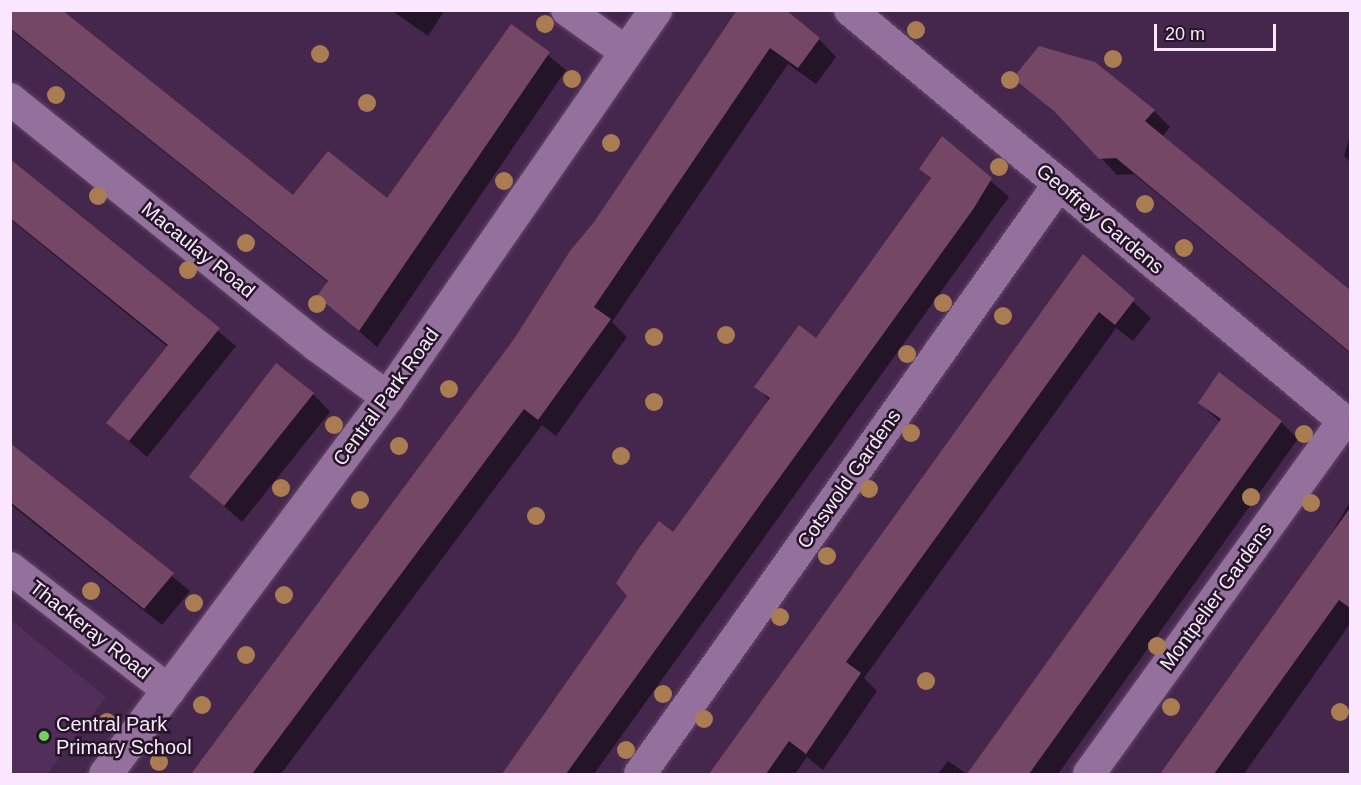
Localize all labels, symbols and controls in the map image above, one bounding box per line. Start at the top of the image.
scale bar [1157,12,1278,50]
text: 20 m [1165,24,1205,44]
street label: Geoffrey Gardens [1032,159,1168,279]
street label: Macaulay Road [136,197,260,303]
street label: Central Park Road [328,323,444,471]
street label: Cotswold Gardens [792,405,906,553]
street label: Montpelier Gardens [1155,519,1277,675]
street label: Thackeray Road [25,575,155,685]
place label: Central Park Primary School [56,712,192,759]
marker: Central Park Primary School [37,729,51,743]

